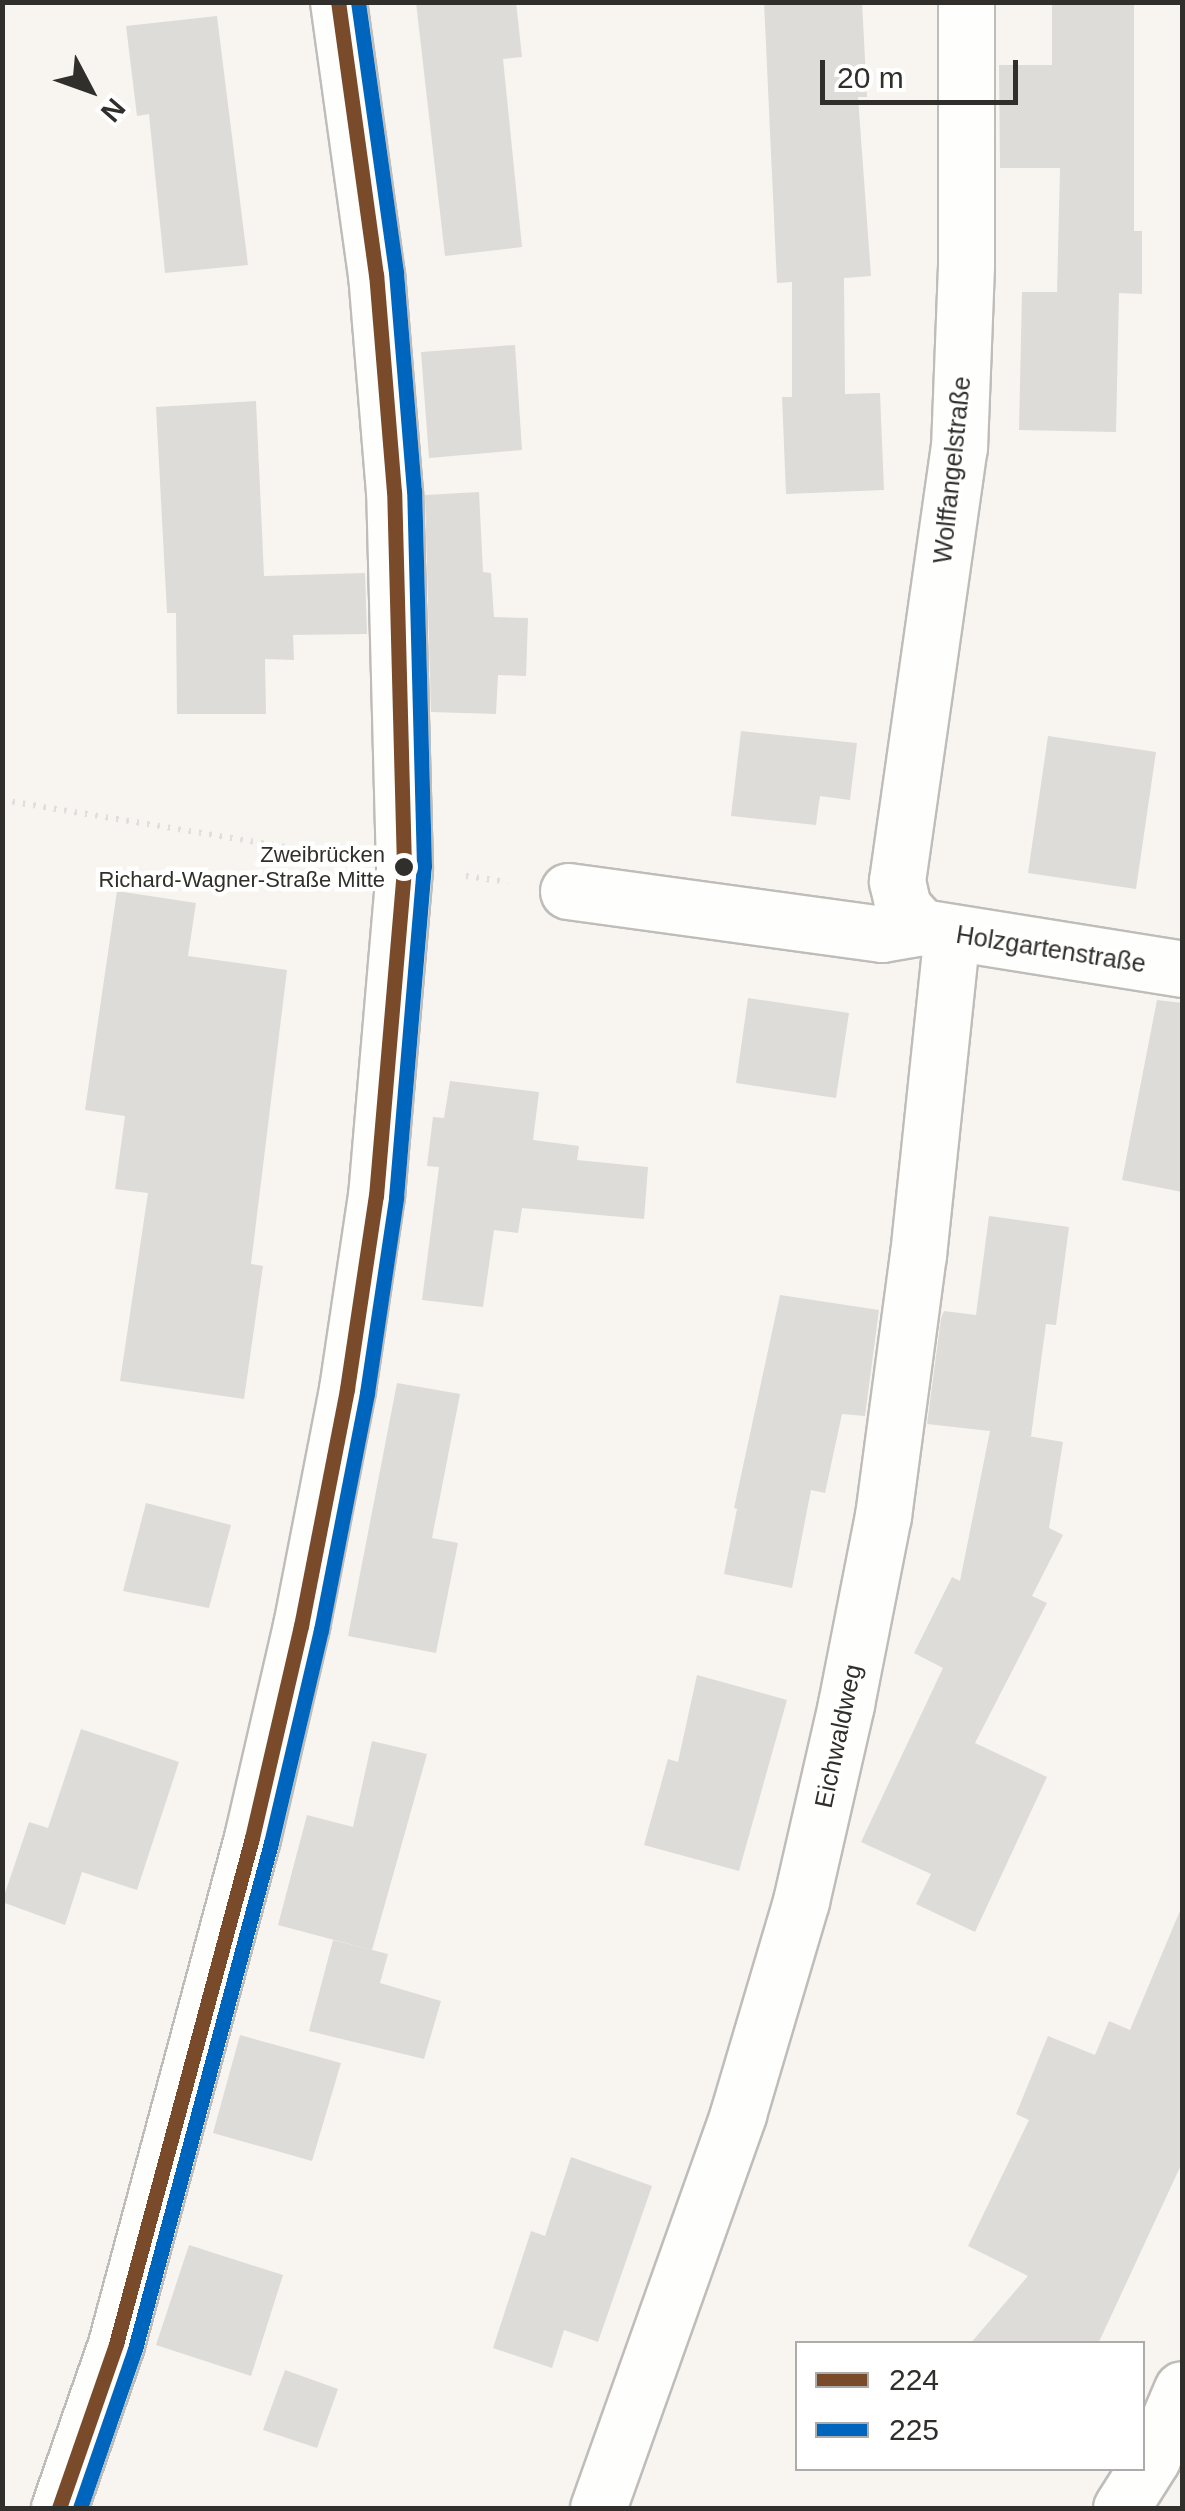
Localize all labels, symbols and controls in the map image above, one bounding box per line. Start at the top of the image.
north arrow [40,40,140,140]
scale bar [825,40,1022,102]
text: 20 m [837,61,904,94]
text: N [95,92,131,128]
street label: Wolffangelstraße [927,375,977,565]
place label: Zweibrücken Richard-Wagner-Straße Mitte [99,841,385,892]
marker: Zweibrücken Richard-Wagner-Straße Mitte [394,857,414,877]
street label: Holzgartenstraße [954,919,1148,979]
street label: Eichwaldweg [808,1662,868,1810]
legend [795,2341,1145,2471]
text: 224 [889,2363,939,2396]
text: 225 [889,2413,939,2446]

